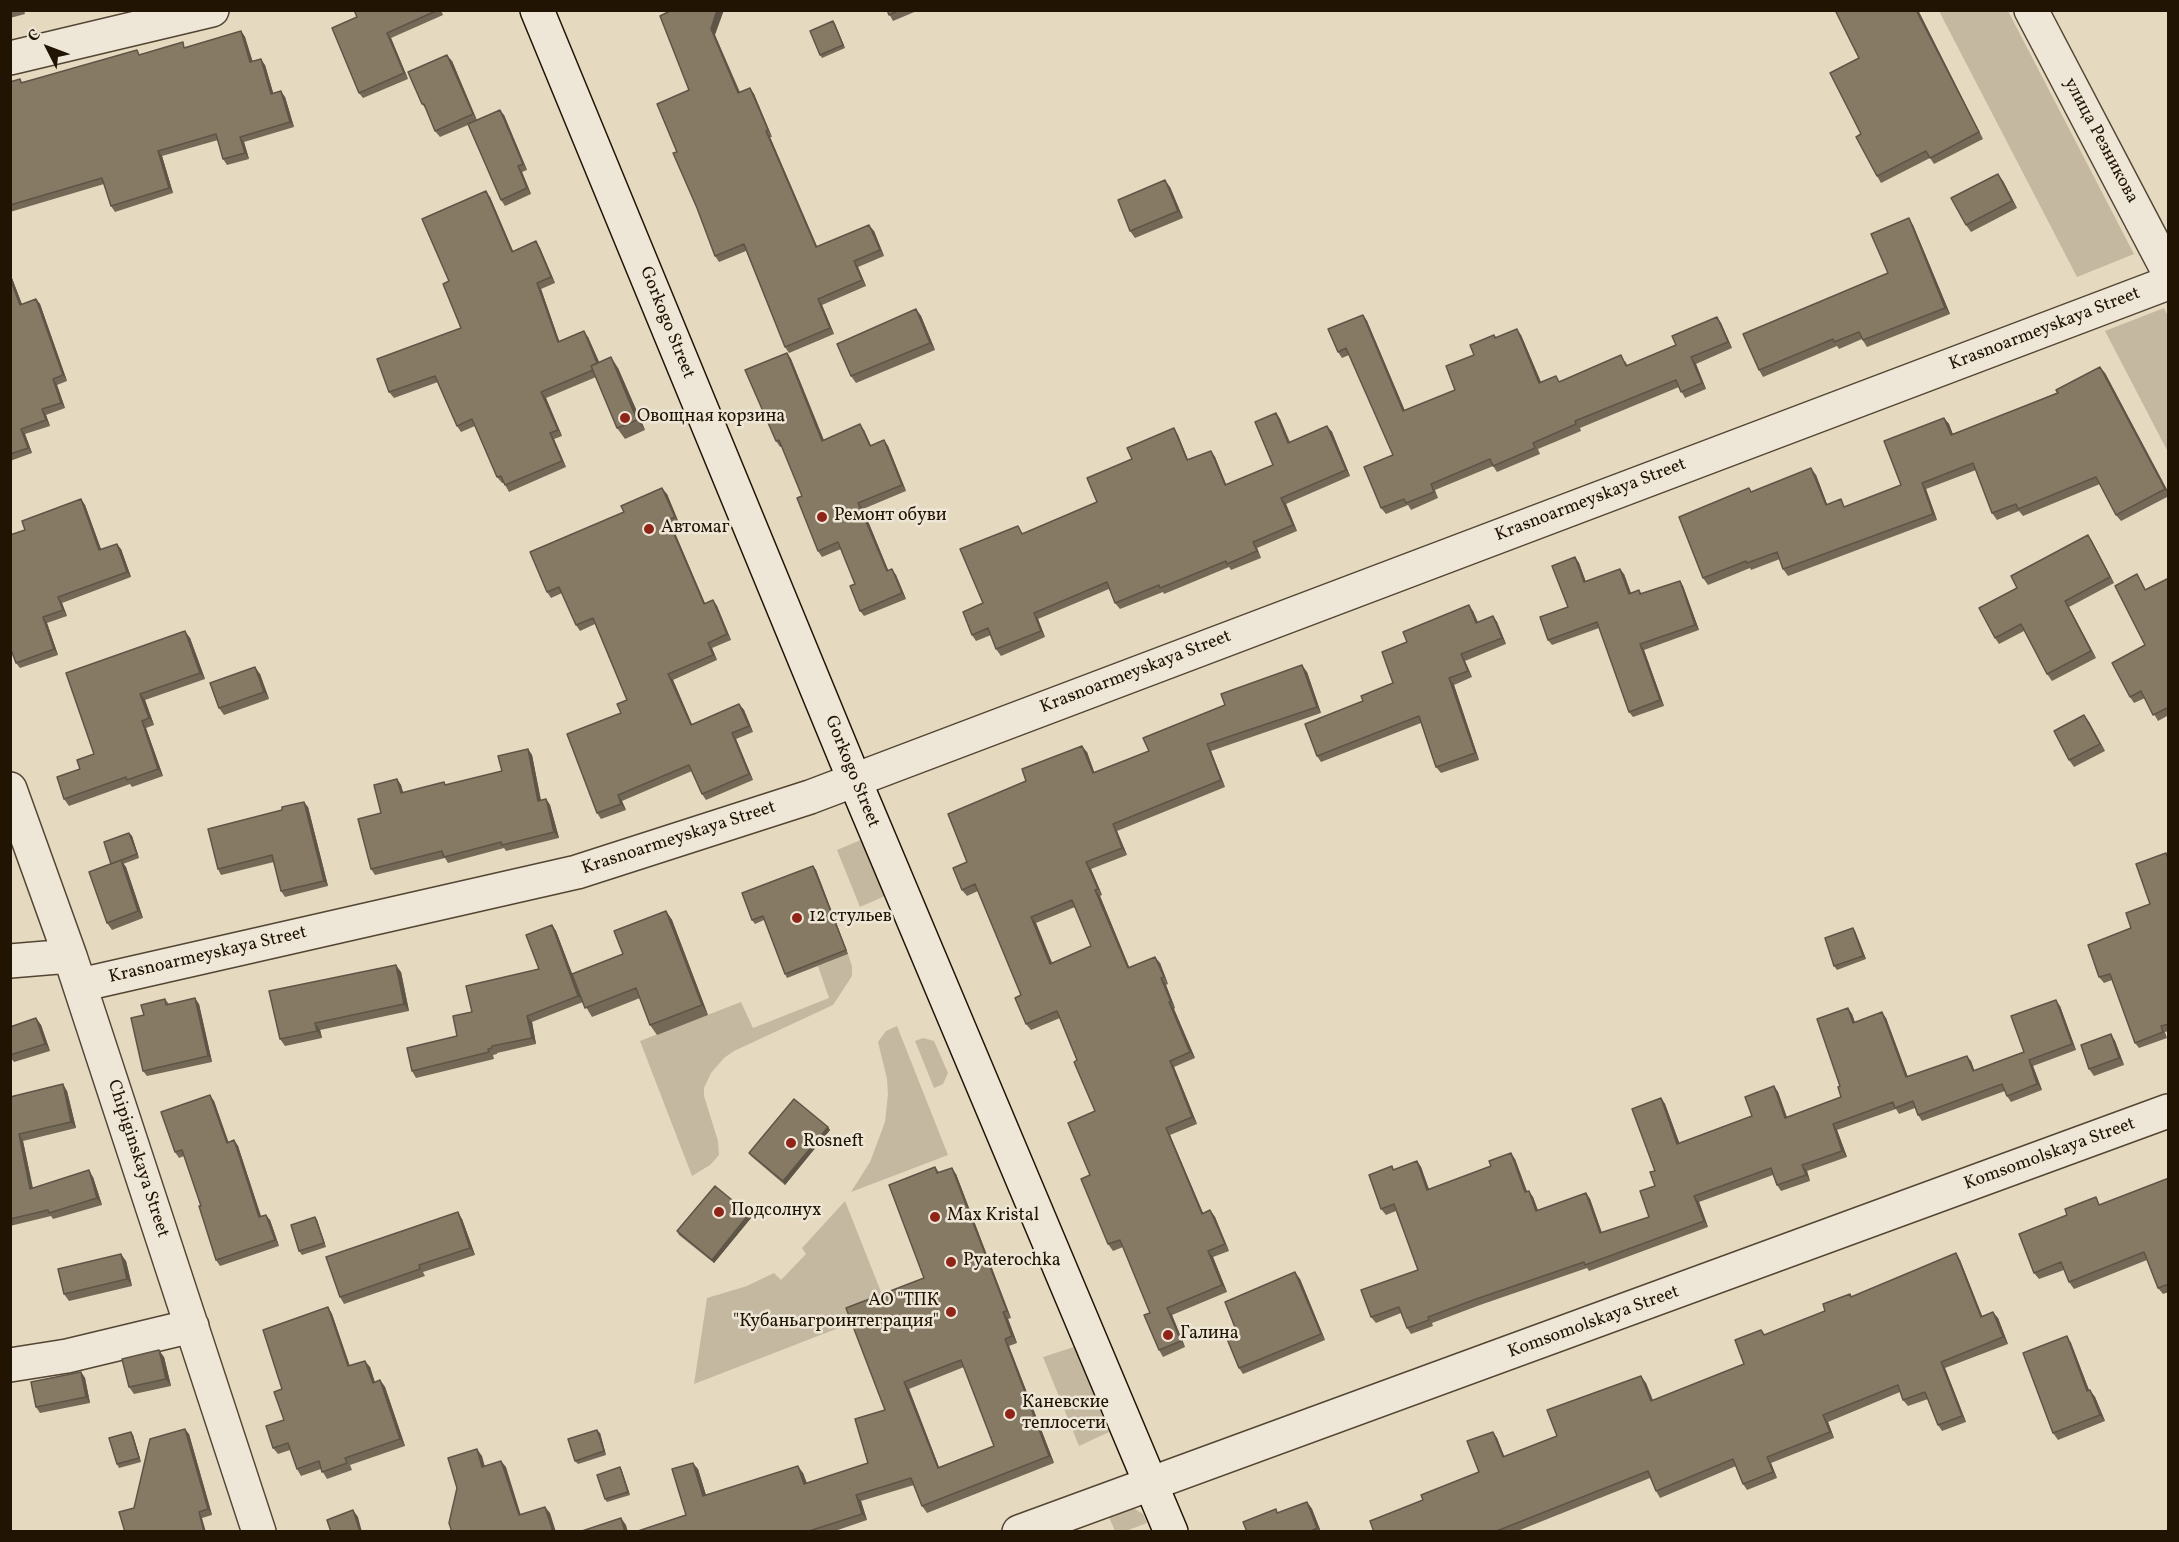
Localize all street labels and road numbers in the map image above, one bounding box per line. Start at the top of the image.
street label: улица Резникова [2058,75,2142,207]
street label: Gorkogo Street [634,264,698,382]
street label: Krasnoarmeyskaya Street [1947,284,2143,376]
street label: Krasnoarmeyskaya Street [1493,455,1689,547]
street label: Krasnoarmeyskaya Street [1038,627,1234,719]
street label: Gorkogo Street [819,713,883,831]
street label: Krasnoarmeyskaya Street [579,797,779,881]
street label: Krasnoarmeyskaya Street [107,923,309,989]
street label: Chipiginskaya Street [101,1077,173,1241]
street label: Komsomolskaya Street [1962,1114,2138,1196]
street label: Komsomolskaya Street [1506,1282,1682,1364]

